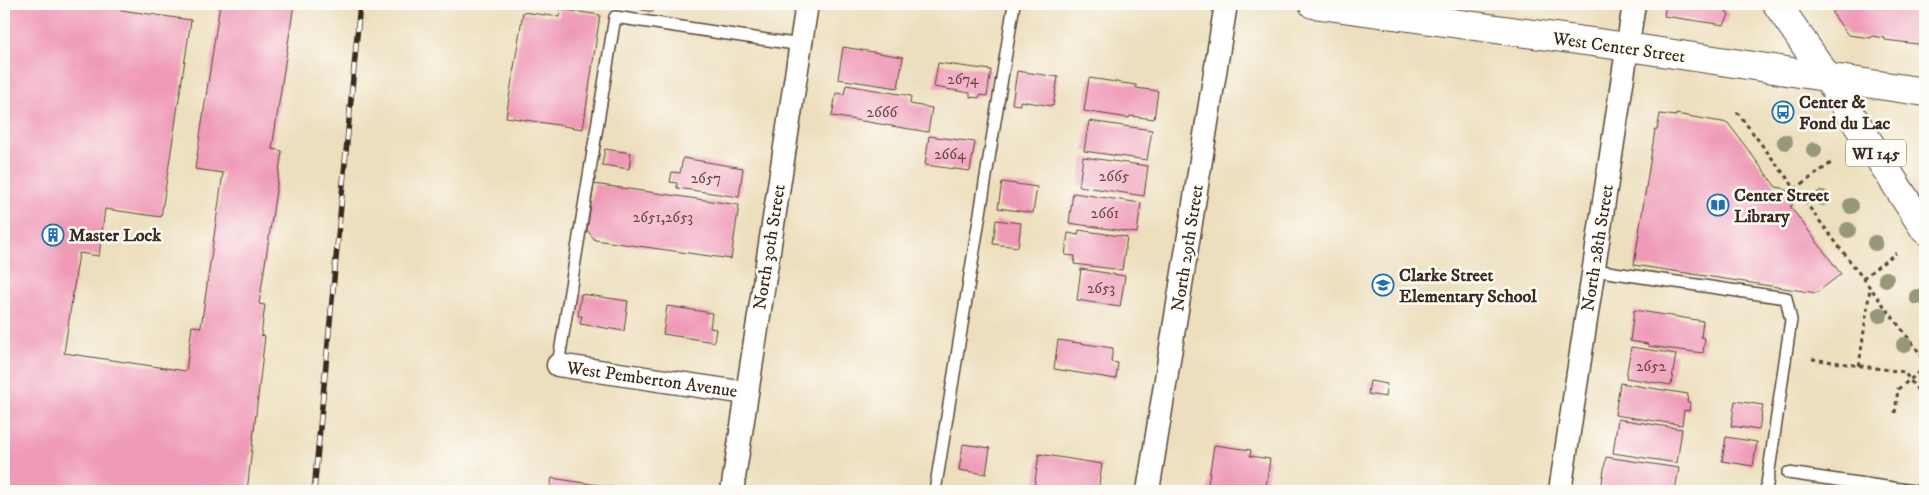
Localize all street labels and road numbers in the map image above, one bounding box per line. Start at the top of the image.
street label: West Center Street [1550,28,1687,68]
road number: WI 145 [1846,140,1906,167]
street label: North 30th Street [749,183,791,312]
street label: North 29th Street [1167,183,1209,313]
street label: North 28th Street [1577,183,1619,313]
street label: West Pemberton Avenue [564,357,739,403]

